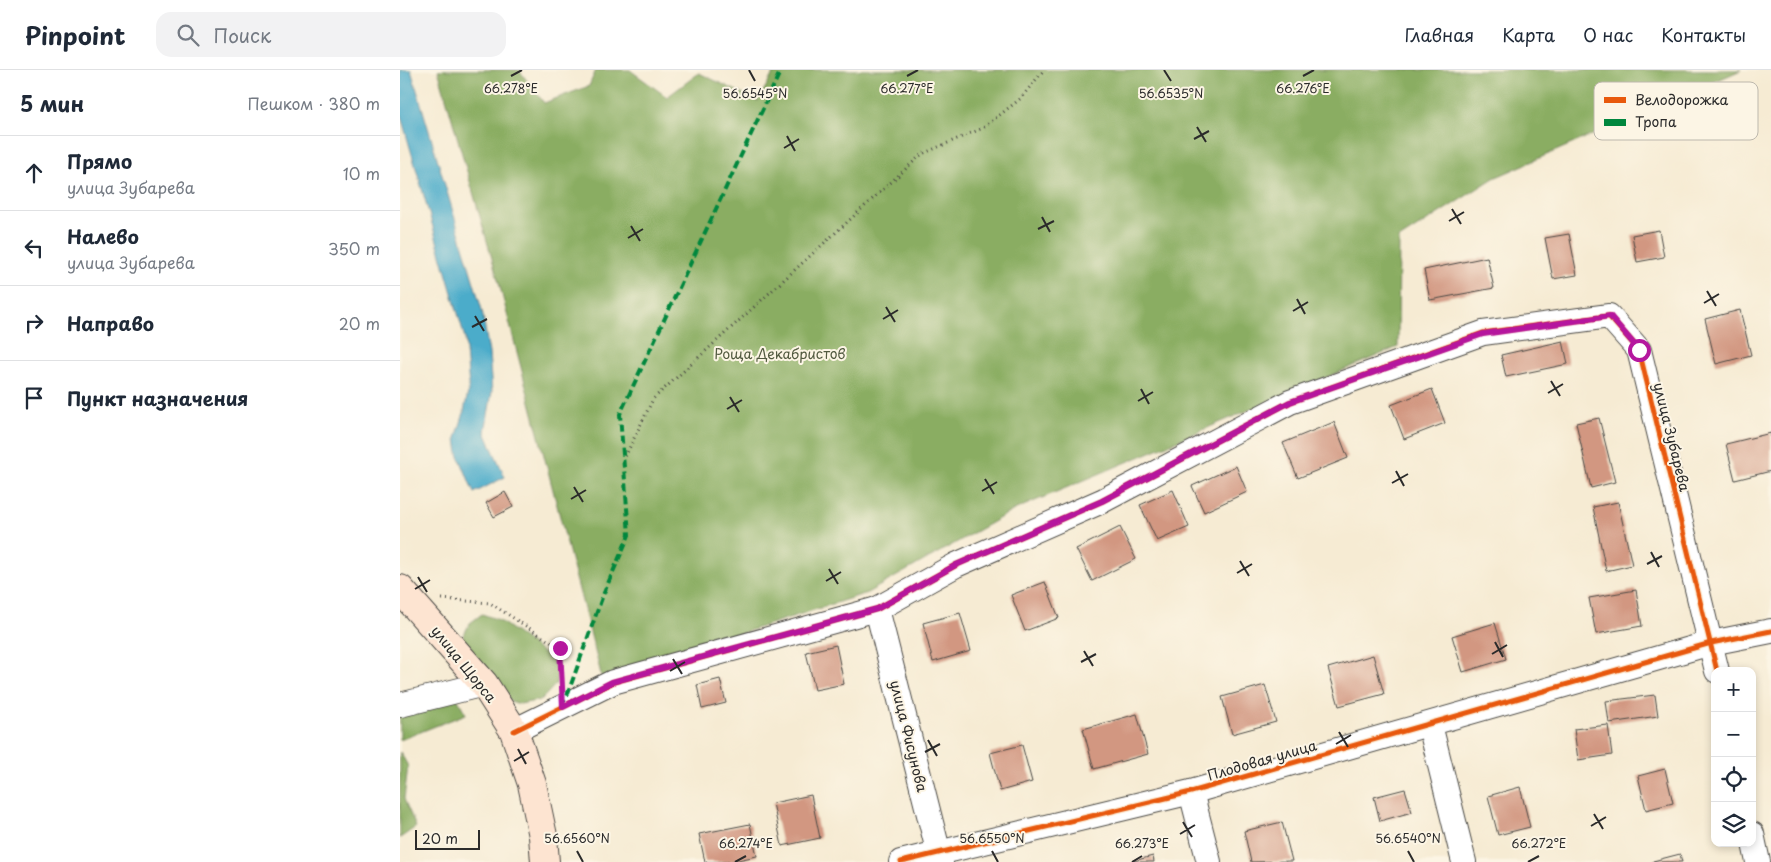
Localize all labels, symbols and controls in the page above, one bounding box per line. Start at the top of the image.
search box [156,12,506,57]
text: Pinpoint [25,17,126,53]
icon: search [174,21,202,49]
text: Поиск [214,21,271,49]
text: Главная [1405,21,1474,48]
text: Карта [1502,21,1555,48]
text: О нас [1583,21,1633,48]
text: Контакты [1661,21,1746,48]
text: 66.278°E [484,79,538,97]
text: 66.277°E [880,79,934,97]
text: 66.276°E [1276,79,1330,97]
legend [1594,82,1758,140]
text: 56.6545°N [723,84,787,102]
text: 56.6535°N [1139,84,1203,102]
text: 5 мин [20,87,84,119]
text: Велодорожка [1635,89,1729,110]
text: Пешком · 380 m [247,91,380,115]
text: Тропа [1635,111,1677,132]
text: Прямо [67,147,132,175]
icon: ahead [20,159,48,187]
text: 10 m [343,161,380,185]
text: улица Зубарева [67,175,195,199]
text: Налево [67,222,139,250]
icon: left [20,234,48,262]
text: 350 m [328,236,380,260]
text: улица Зубарева [67,250,195,274]
icon: right [20,309,48,337]
text: Направо [67,309,154,337]
text: 20 m [339,311,380,335]
route start [1628,339,1651,362]
park label: Роща Декабристов [714,343,846,364]
street label: улица Зубарева [1648,380,1696,494]
icon: arrive [20,384,48,412]
text: Пункт назначения [67,384,248,412]
street label: улица Щорса [426,621,502,707]
route end [549,637,572,660]
map controls [1711,667,1756,847]
button: + [1711,667,1756,712]
street label: улица Фисунова [885,678,933,794]
button: − [1711,712,1756,757]
street label: Плодовая улица [1205,734,1319,786]
button: locate [1711,757,1756,802]
button: layers [1711,802,1756,847]
scale bar [415,827,480,850]
text: 20 m [422,828,458,849]
text: 56.6560°N [544,829,610,847]
text: 56.6550°N [959,829,1025,847]
text: 56.6540°N [1375,829,1441,847]
text: 66.274°E [719,834,773,852]
text: 66.273°E [1115,834,1169,852]
text: 66.272°E [1512,834,1566,852]

